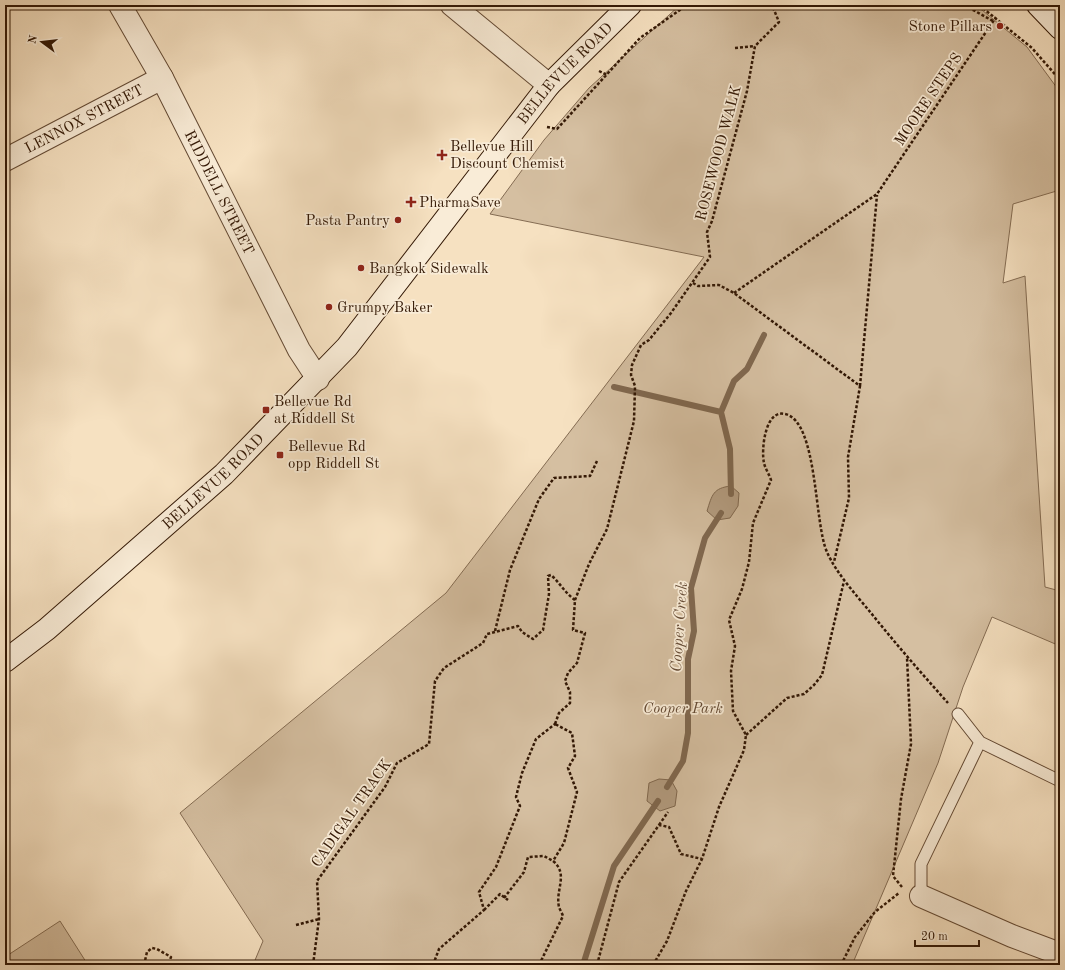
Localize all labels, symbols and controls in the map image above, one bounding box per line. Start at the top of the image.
place label: Stone Pillars [908,20,992,35]
street label: BELLEVUE ROAD [516,21,616,128]
marker: Stone Pillars [995,21,1005,31]
north arrow [22,22,62,62]
text: N [27,34,40,45]
street label: MOORE STEPS [893,51,966,149]
street label: LENNOX STREET [23,83,146,157]
street label: ROSEWOOD WALK [694,84,745,223]
street label: RIDDELL STREET [181,128,256,257]
place label: Bellevue Hill Discount Chemist [450,140,565,172]
marker: Bellevue Hill Discount Chemist [437,150,447,160]
place label: PharmaSave [419,196,501,211]
marker: PharmaSave [406,197,416,207]
place label: Pasta Pantry [305,214,390,229]
marker: Pasta Pantry [393,215,403,225]
place label: Bangkok Sidewalk [369,262,489,277]
marker: Bangkok Sidewalk [356,263,366,273]
place label: Grumpy Baker [337,301,432,316]
marker: Grumpy Baker [324,302,334,312]
place label: Bellevue Rd at Riddell St [274,395,355,427]
marker: Bellevue Rd at Riddell St [261,405,271,415]
street label: BELLEVUE ROAD [160,432,267,533]
place label: Bellevue Rd opp Riddell St [288,440,379,472]
marker: Bellevue Rd opp Riddell St [275,450,285,460]
water label: Cooper Creek [669,581,691,673]
park label: Cooper Park [643,702,723,717]
street label: CADIGAL TRACK [309,757,395,871]
scale bar [915,922,979,948]
text: 20 m [921,931,948,943]

